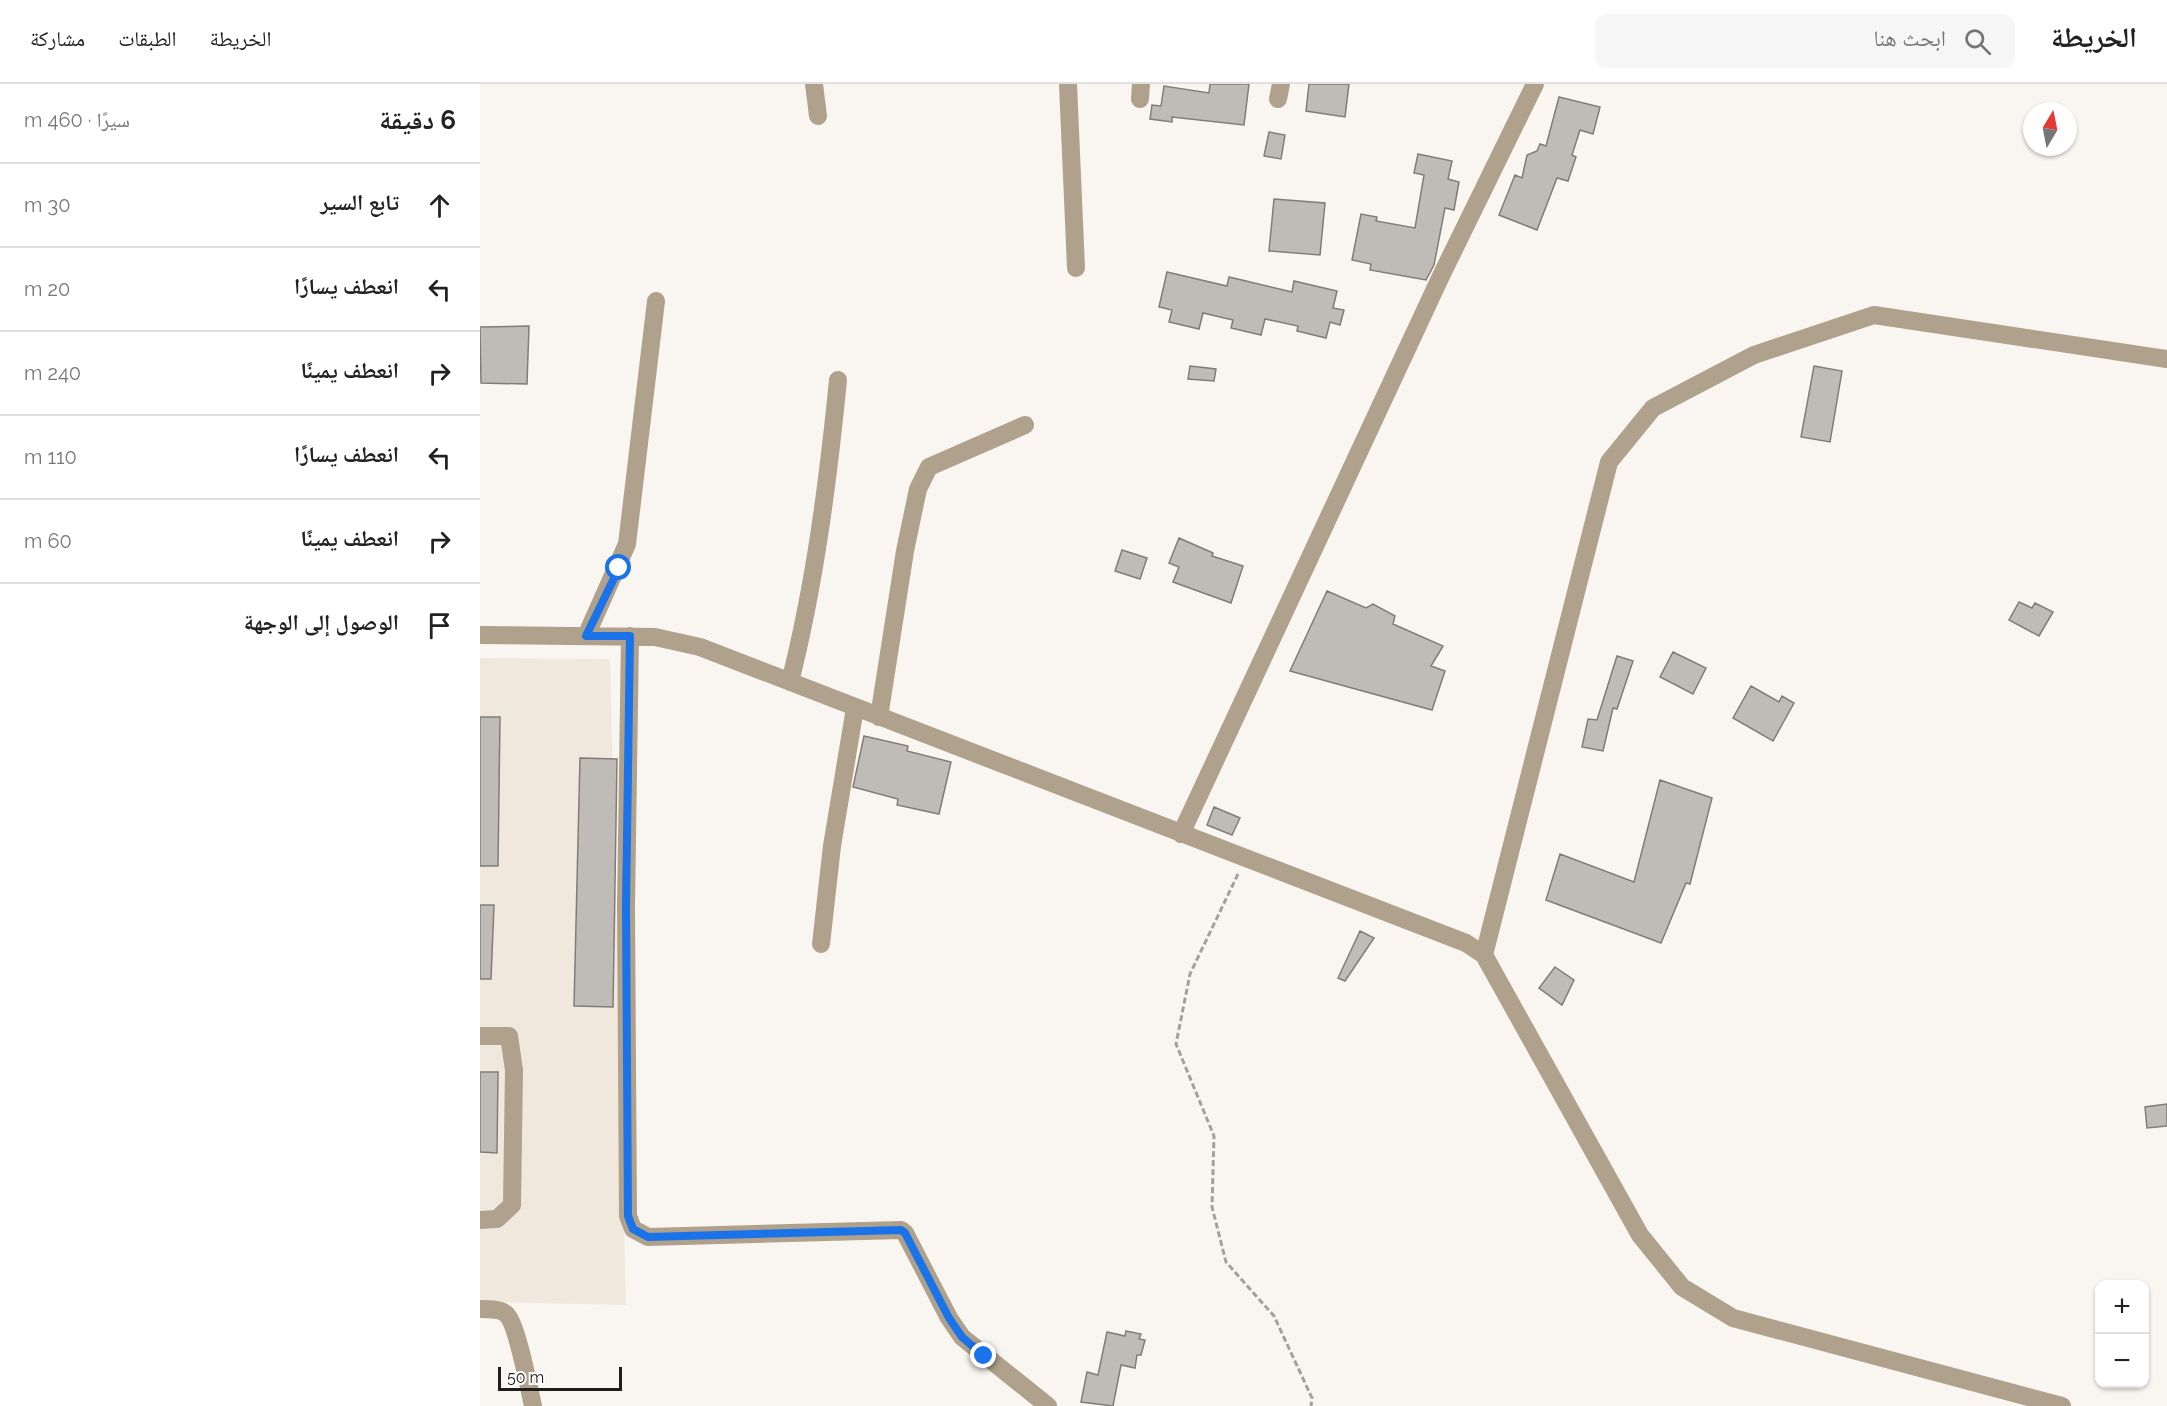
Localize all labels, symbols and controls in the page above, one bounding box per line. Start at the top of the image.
search box [1595,14,2015,68]
text: الخريطة [2051,21,2137,54]
text: ابحث هنا [1873,25,1946,51]
icon: search [1961,25,1994,58]
text: مشاركة [30,26,85,51]
text: الطبقات [118,26,177,51]
text: الخريطة [210,26,271,51]
north arrow [2023,102,2077,156]
text: 6 دقيقة [379,105,456,135]
text: سيرًا · 460 m [24,108,130,132]
text: تابع السير [320,189,399,215]
icon: ahead [423,189,456,222]
text: 30 m [24,193,70,217]
text: انعطف يسارًا [294,273,399,299]
icon: left [423,273,456,306]
text: 20 m [24,277,70,301]
text: انعطف يمينًا [300,357,399,383]
icon: right [423,357,456,390]
text: 240 m [24,361,81,385]
text: انعطف يسارًا [294,441,399,467]
icon: left [423,441,456,474]
text: 110 m [24,445,77,469]
text: انعطف يمينًا [300,525,399,551]
icon: right [423,525,456,558]
text: 60 m [24,529,72,553]
route start [605,554,631,580]
text: الوصول إلى الوجهة [244,609,399,635]
icon: arrive [423,609,456,642]
map controls [2095,1280,2149,1388]
button: + [2095,1280,2149,1334]
button: − [2095,1334,2149,1388]
route end [970,1342,996,1368]
scale bar [498,1364,622,1392]
text: 50 m [507,1368,544,1387]

